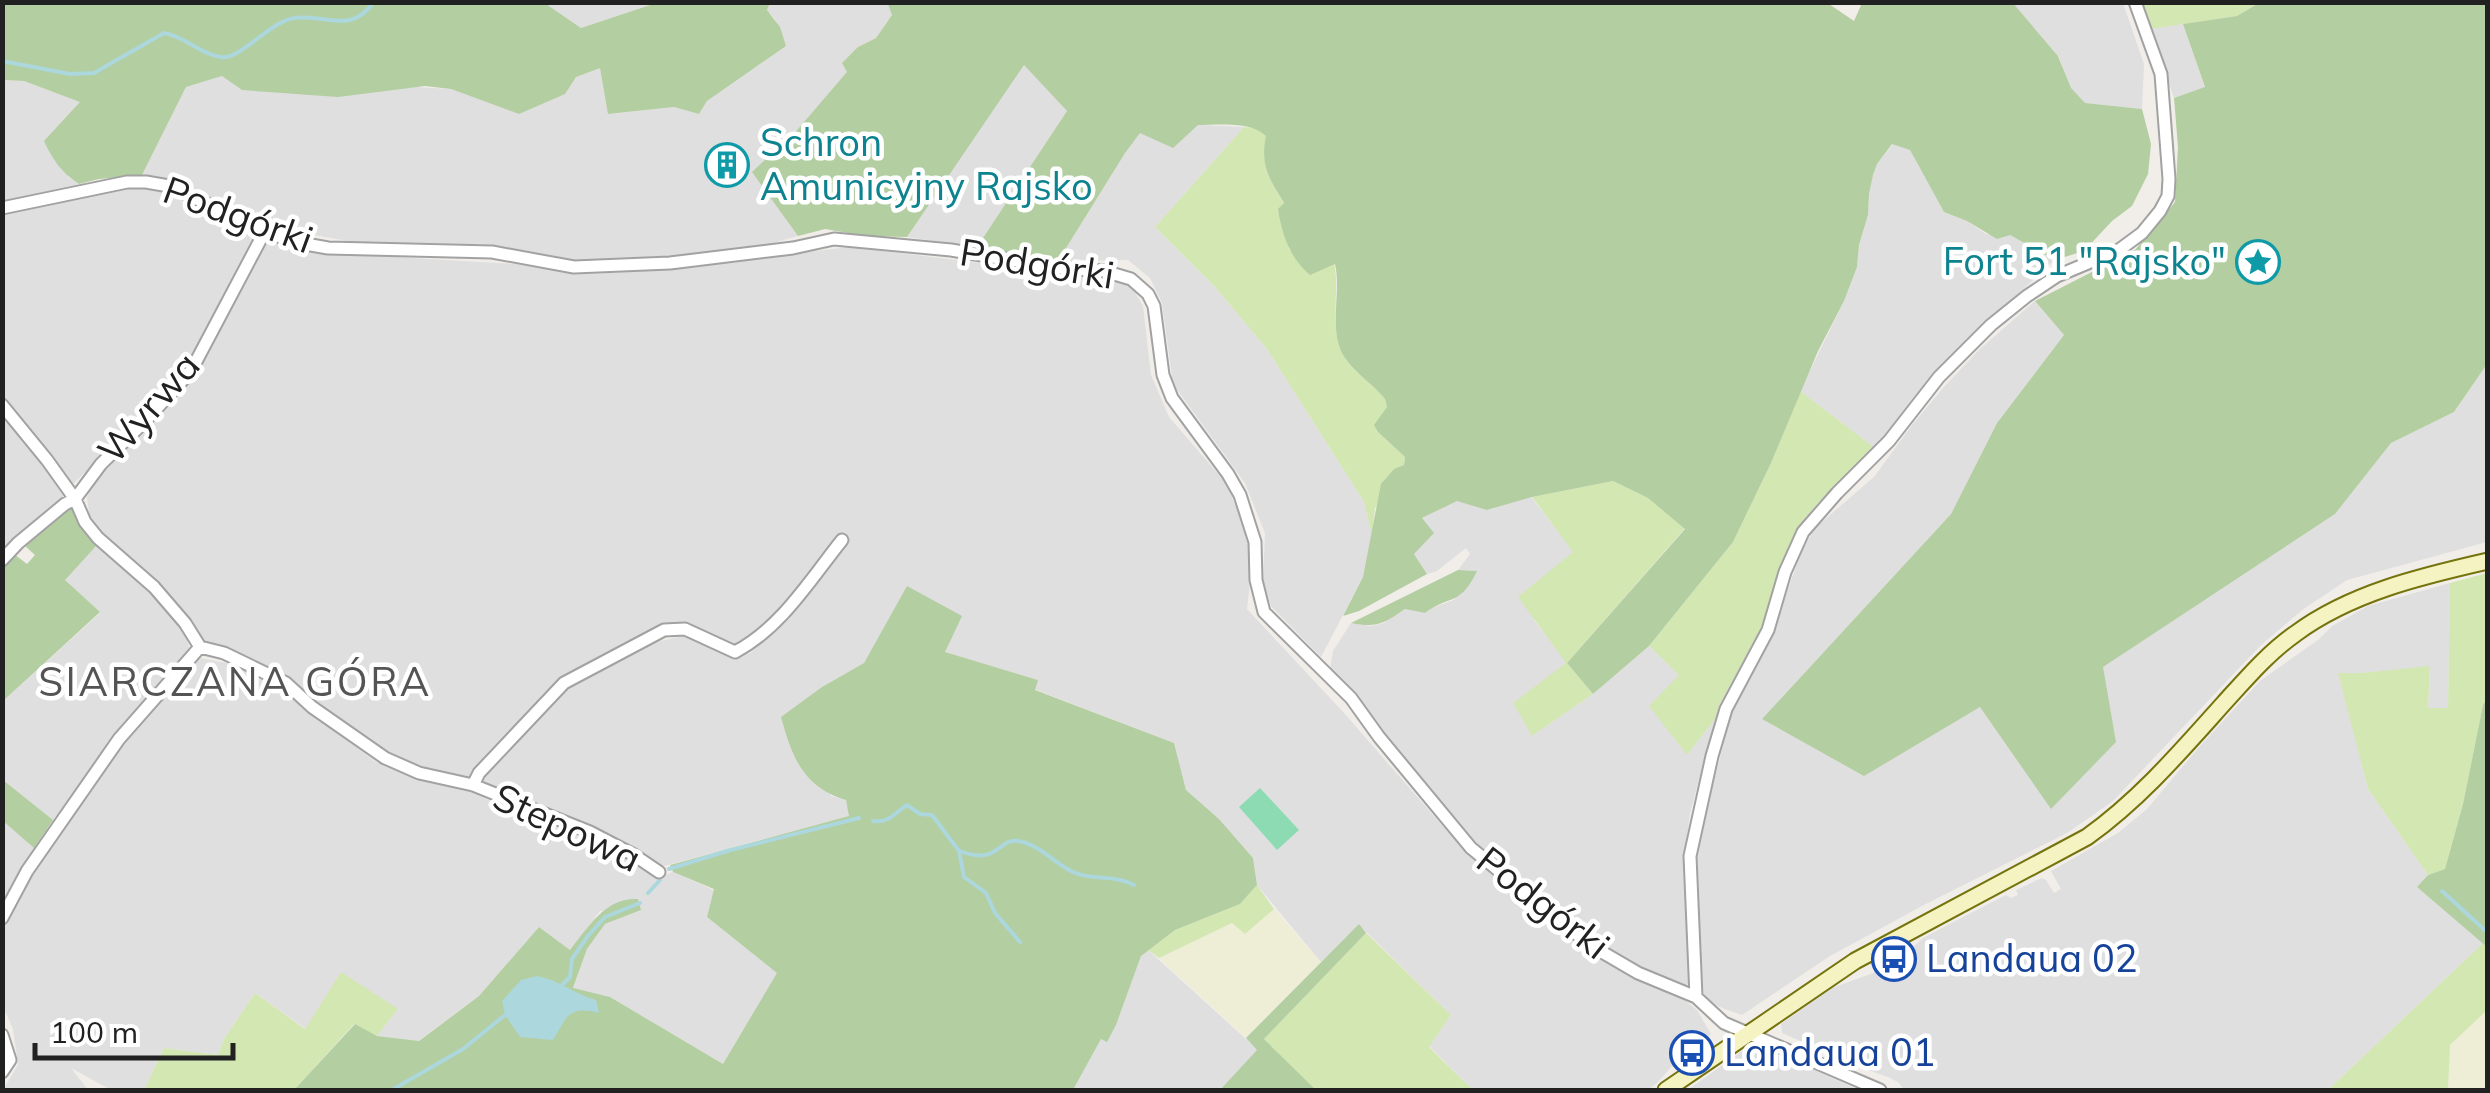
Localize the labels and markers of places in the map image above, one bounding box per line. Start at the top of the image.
place label: Schron Amunicyjny Rajsko [760,118,1093,210]
building icon: Schron Amunicyjny Rajsko [704,142,750,188]
place label: Fort 51 "Rajsko" [1943,237,2226,285]
place icon: Fort 51 "Rajsko" [2235,239,2281,285]
place label: Landaua 02 [1926,934,2138,982]
bus stop icon: Landaua 02 [1871,936,1917,982]
place label: Landaua 01 [1724,1028,1936,1076]
bus stop icon: Landaua 01 [1669,1030,1715,1076]

